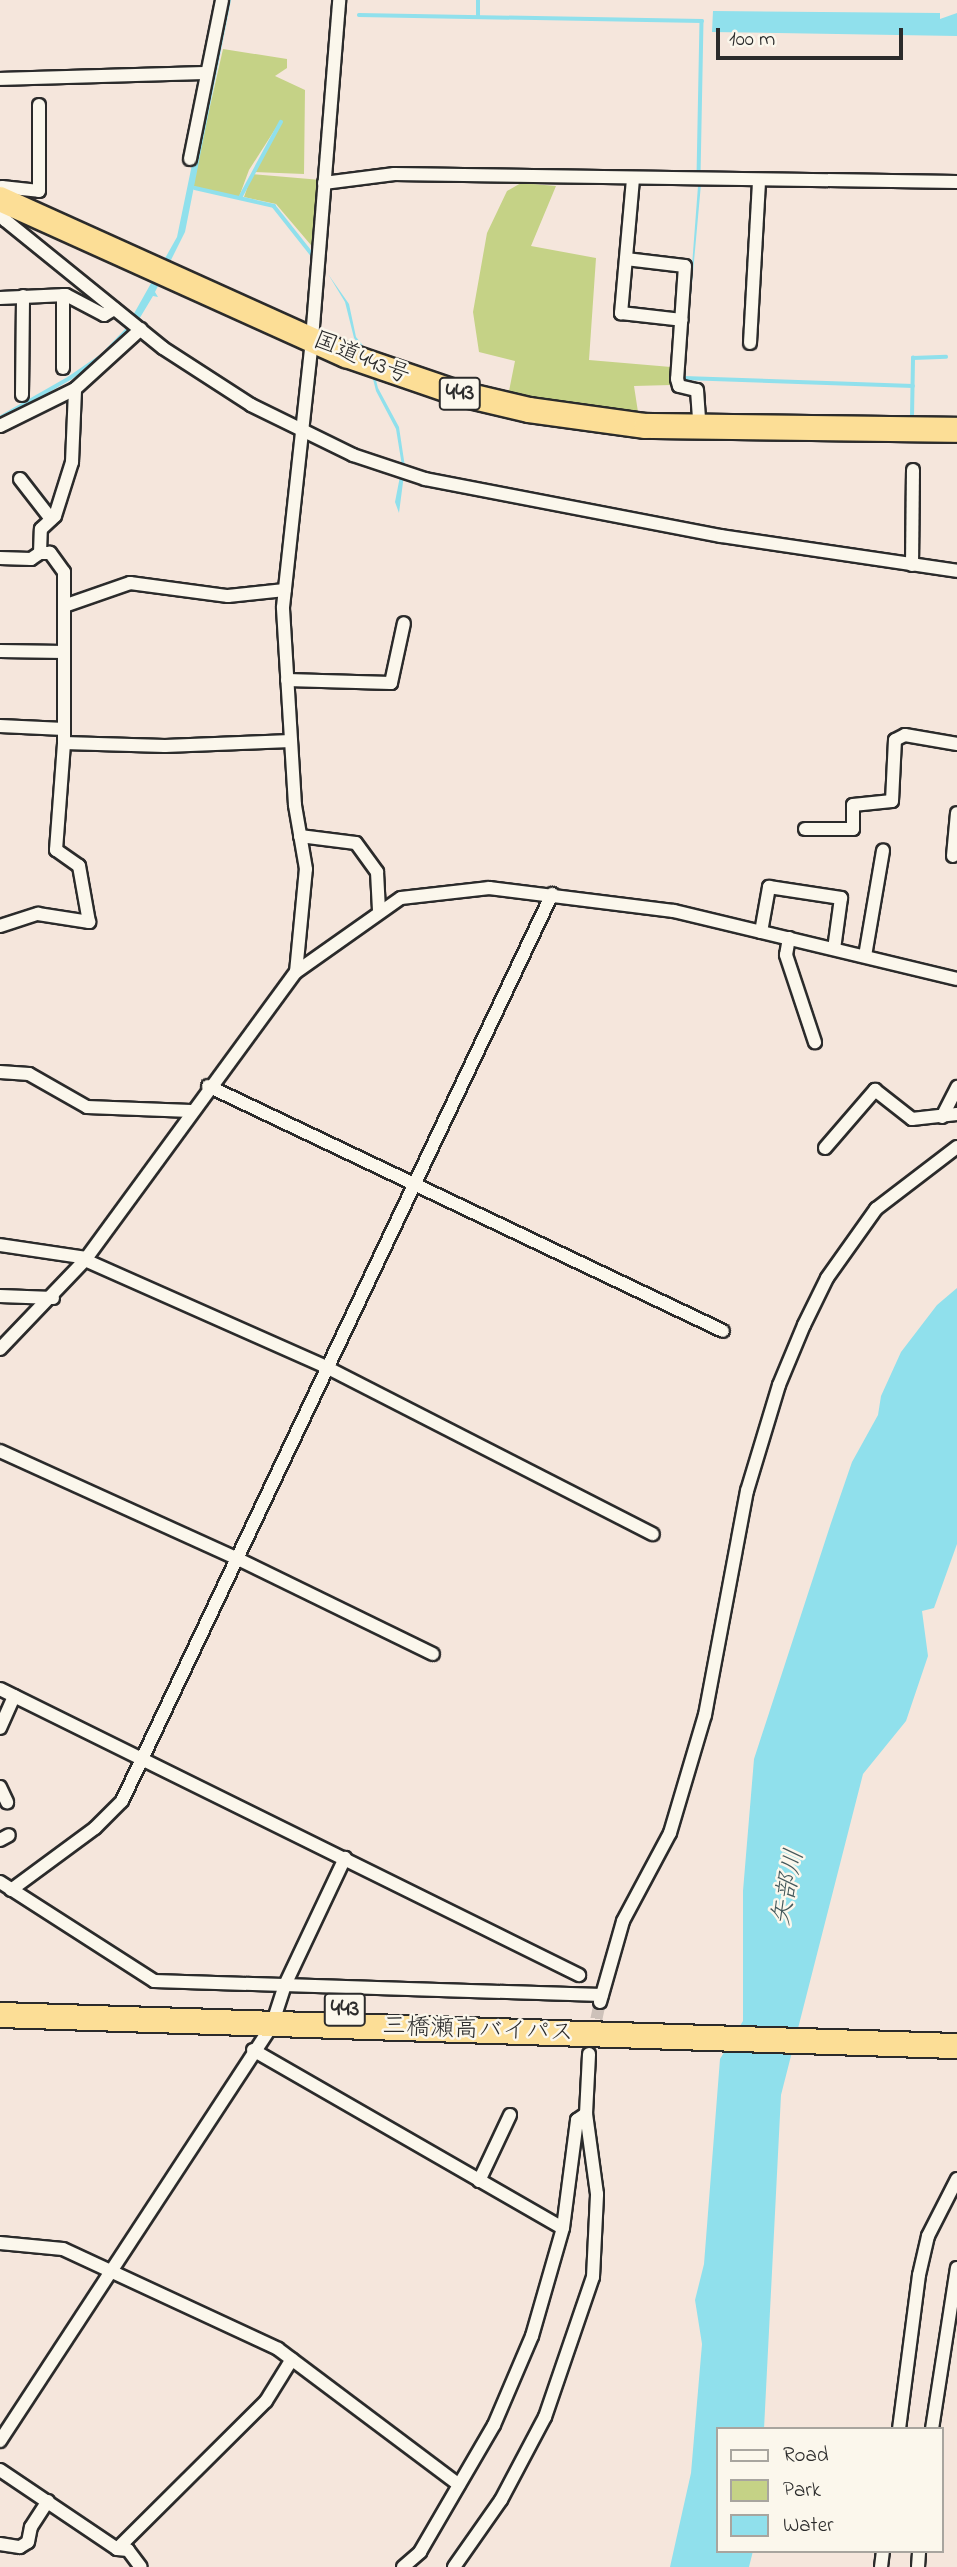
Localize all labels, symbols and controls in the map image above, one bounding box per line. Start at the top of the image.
scale bar [719,14,906,58]
text: 100 m [729,25,775,55]
street label: 国道443号 [308,327,414,391]
road number: 443 [437,374,483,414]
water label: 矢部川 [767,1847,813,1929]
road number: 443 [322,1991,368,2030]
street label: 三橋瀬高バイパス [382,2013,574,2049]
legend [716,2427,943,2553]
text: Road [783,2441,829,2471]
text: Park [783,2476,821,2506]
text: Water [783,2511,834,2541]

